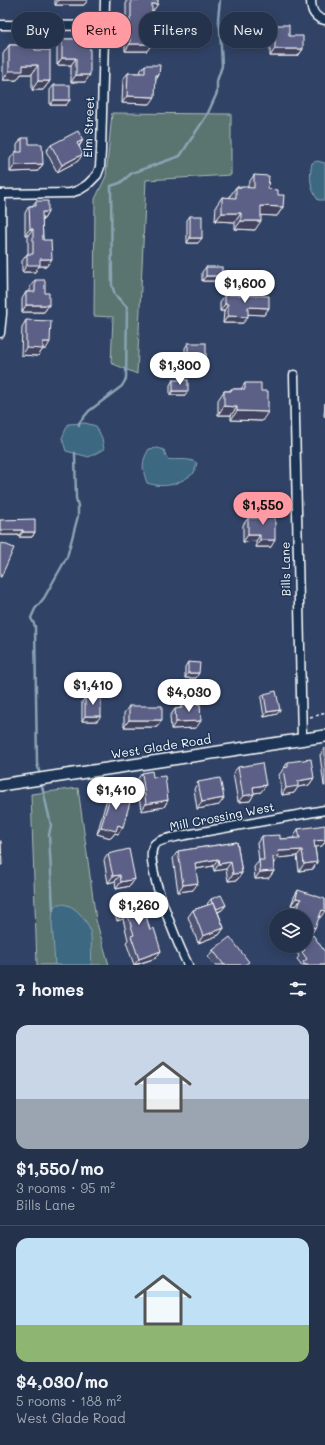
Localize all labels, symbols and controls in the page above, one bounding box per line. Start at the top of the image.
chip: Buy [12,12,64,48]
chip: Rent [72,12,131,48]
chip: Filters [139,12,212,48]
chip: New [220,12,277,48]
street label: Elm Street [79,96,97,158]
pin: $1,600 [212,270,278,304]
text: $1,600 [224,274,266,291]
pin: $1,300 [147,352,213,386]
text: $1,300 [159,356,201,373]
pin: $1,550 [230,492,296,526]
text: $1,550 [242,496,284,513]
street label: Bills Lane [277,542,293,596]
pin: $1,410 [60,672,126,706]
text: $1,410 [73,676,113,693]
pin: $4,030 [156,679,222,713]
text: $4,030 [167,683,211,700]
street label: West Glade Road [110,730,212,762]
pin: $1,410 [83,777,149,811]
text: $1,410 [96,781,136,798]
street label: Mill Crossing West [168,798,276,834]
pin: $1,260 [106,892,172,926]
text: $1,260 [118,896,160,913]
map controls [269,909,313,953]
button: layers [269,909,313,953]
text: 7 homes [16,978,84,1000]
icon: filters [287,978,309,1000]
icon: home [127,1051,199,1123]
text: $1,550/mo [16,1157,104,1179]
text: 3 rooms · 95 m² [16,1179,115,1196]
text: Bills Lane [16,1196,75,1213]
icon: home [127,1264,199,1336]
text: $4,030/mo [16,1370,108,1392]
text: 5 rooms · 188 m² [16,1392,121,1409]
text: West Glade Road [16,1409,126,1426]

